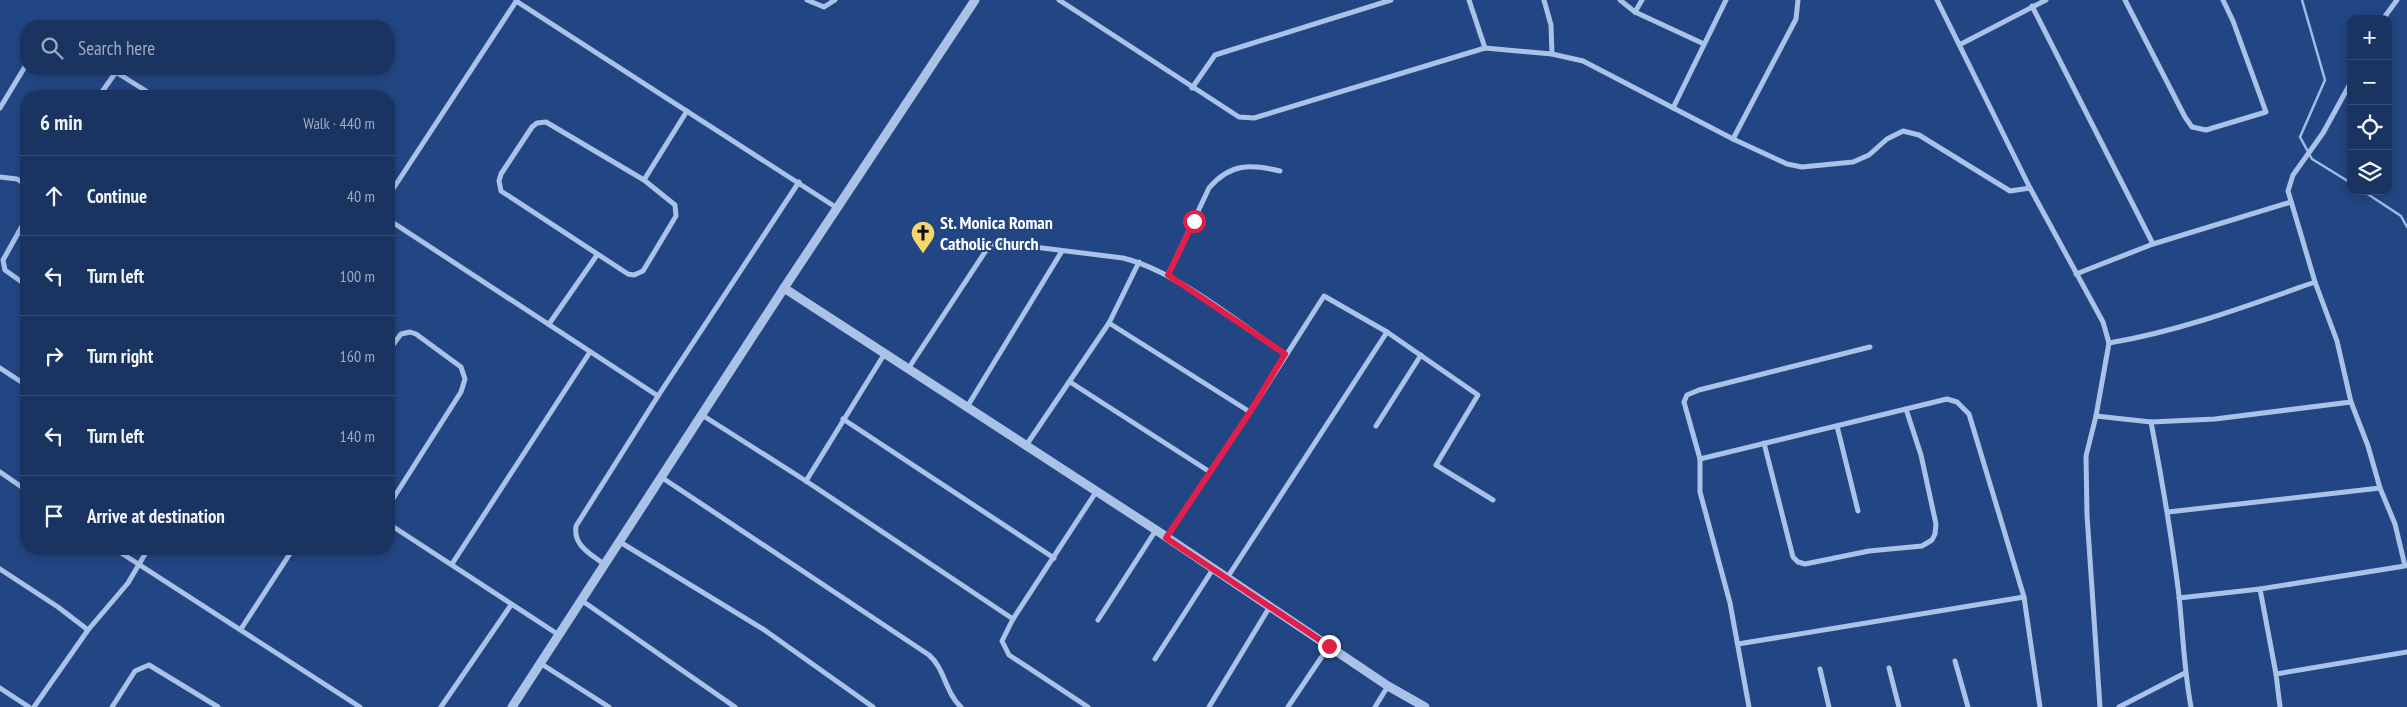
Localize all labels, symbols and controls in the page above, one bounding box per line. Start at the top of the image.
map controls [2347,15,2392,195]
button: + [2347,15,2392,60]
search box [20,20,395,75]
icon: search [38,34,66,62]
text: Search here [78,36,155,60]
button: − [2347,60,2392,105]
button: locate [2347,105,2392,150]
text: 6 min [40,109,82,136]
text: Walk · 440 m [303,113,375,133]
button: layers [2347,150,2392,195]
icon: ahead [40,182,68,210]
text: Continue [87,184,147,208]
text: 40 m [347,186,375,206]
route start [1183,210,1206,233]
place label: St. Monica Roman Catholic Church [940,211,1053,255]
church icon: St. Monica Roman Catholic Church [910,220,936,254]
icon: left [40,262,68,290]
text: Turn left [87,264,144,288]
text: 100 m [340,266,375,286]
icon: right [40,342,68,370]
text: Turn right [87,344,153,368]
text: 160 m [340,346,375,366]
icon: left [40,422,68,450]
text: Turn left [87,424,144,448]
text: 140 m [340,426,375,446]
icon: arrive [40,502,68,530]
text: Arrive at destination [87,504,225,528]
route end [1318,635,1341,658]

